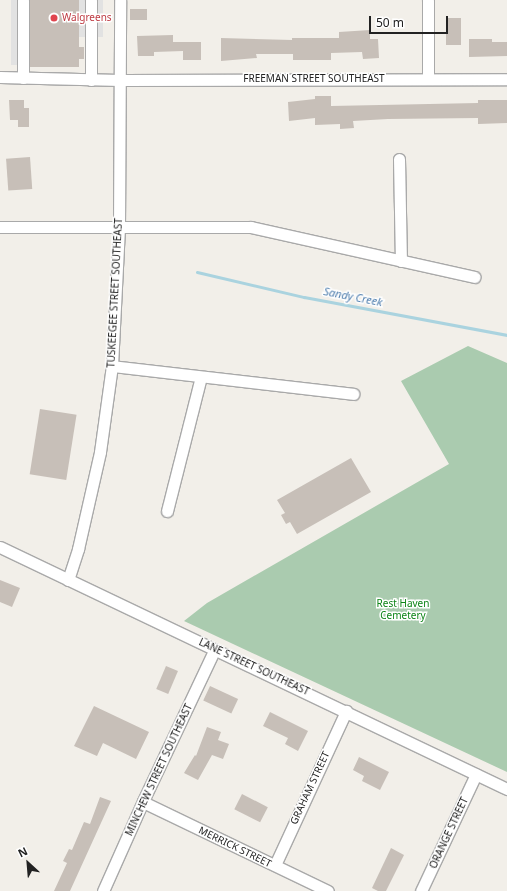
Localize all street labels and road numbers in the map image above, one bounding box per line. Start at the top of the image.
street label: FREEMAN STREET SOUTHEAST [243,73,385,85]
street label: TUSKEEGEE STREET SOUTHEAST [105,218,125,368]
street label: LANE STREET SOUTHEAST [197,636,311,698]
street label: MINCHEW STREET SOUTHEAST [123,702,195,838]
street label: GRAHAM STREET [288,750,332,826]
street label: ORANGE STREET [427,795,471,871]
street label: MERRICK STREET [197,824,273,870]

